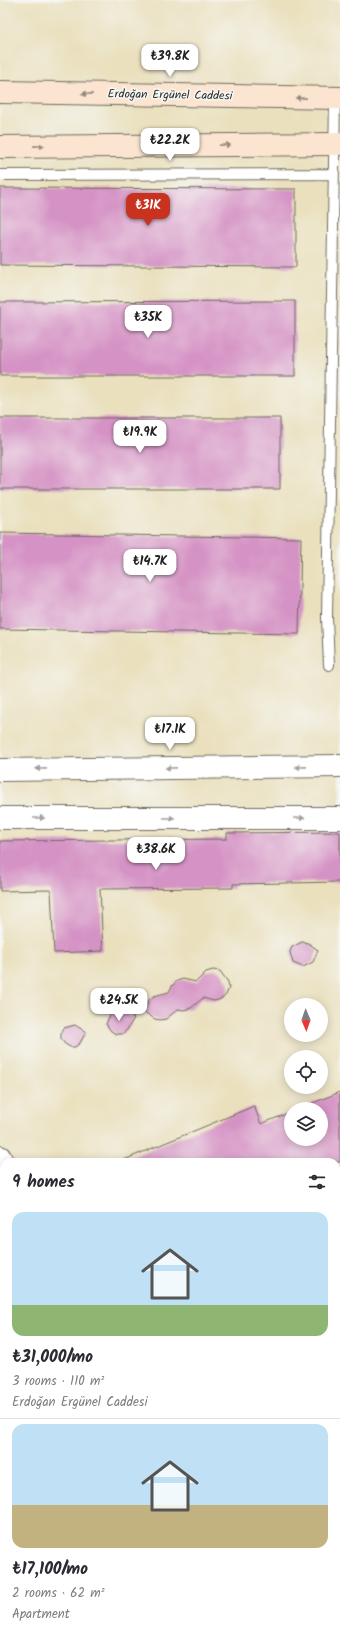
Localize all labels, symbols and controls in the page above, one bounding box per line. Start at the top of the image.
pin: ₺39.8K [137,44,203,78]
text: ₺39.8K [150,46,190,67]
street label: Erdoğan Ergünel Caddesi [107,84,234,106]
one-way arrow [80,91,93,97]
one-way arrow [294,95,307,101]
pin: ₺22.2K [137,128,203,162]
text: ₺22.2K [150,130,190,151]
one-way arrow [219,142,232,148]
one-way arrow [33,143,46,149]
pin: ₺31K [124,193,172,227]
text: ₺31K [135,195,161,216]
pin: ₺35K [124,305,172,339]
text: ₺35K [134,307,162,328]
pin: ₺19.9K [107,420,173,454]
text: ₺19.9K [122,422,158,443]
pin: ₺14.7K [117,549,183,583]
text: ₺14.7K [132,551,168,572]
pin: ₺17.1K [137,717,203,751]
text: ₺17.1K [154,719,186,740]
one-way arrow [294,764,307,770]
one-way arrow [164,765,177,771]
one-way arrow [34,766,47,772]
one-way arrow [33,815,46,821]
one-way arrow [163,815,176,821]
one-way arrow [293,815,306,821]
pin: ₺38.6K [123,837,189,871]
text: ₺38.6K [136,839,176,860]
pin: ₺24.5K [86,988,152,1022]
text: ₺24.5K [99,990,139,1011]
north arrow [284,998,328,1042]
map controls [284,998,328,1146]
button: locate [284,1050,328,1094]
button: layers [284,1102,328,1146]
text: 9 homes [12,1169,75,1196]
icon: filters [306,1171,328,1193]
icon: home [134,1238,206,1310]
text: ₺31,000/mo [12,1344,93,1371]
text: 3 rooms · 110 m² [12,1371,104,1392]
text: Erdoğan Ergünel Caddesi [12,1392,147,1413]
icon: home [134,1450,206,1522]
text: ₺17,100/mo [12,1556,88,1583]
text: 2 rooms · 62 m² [12,1583,105,1604]
text: Apartment [12,1604,70,1625]

